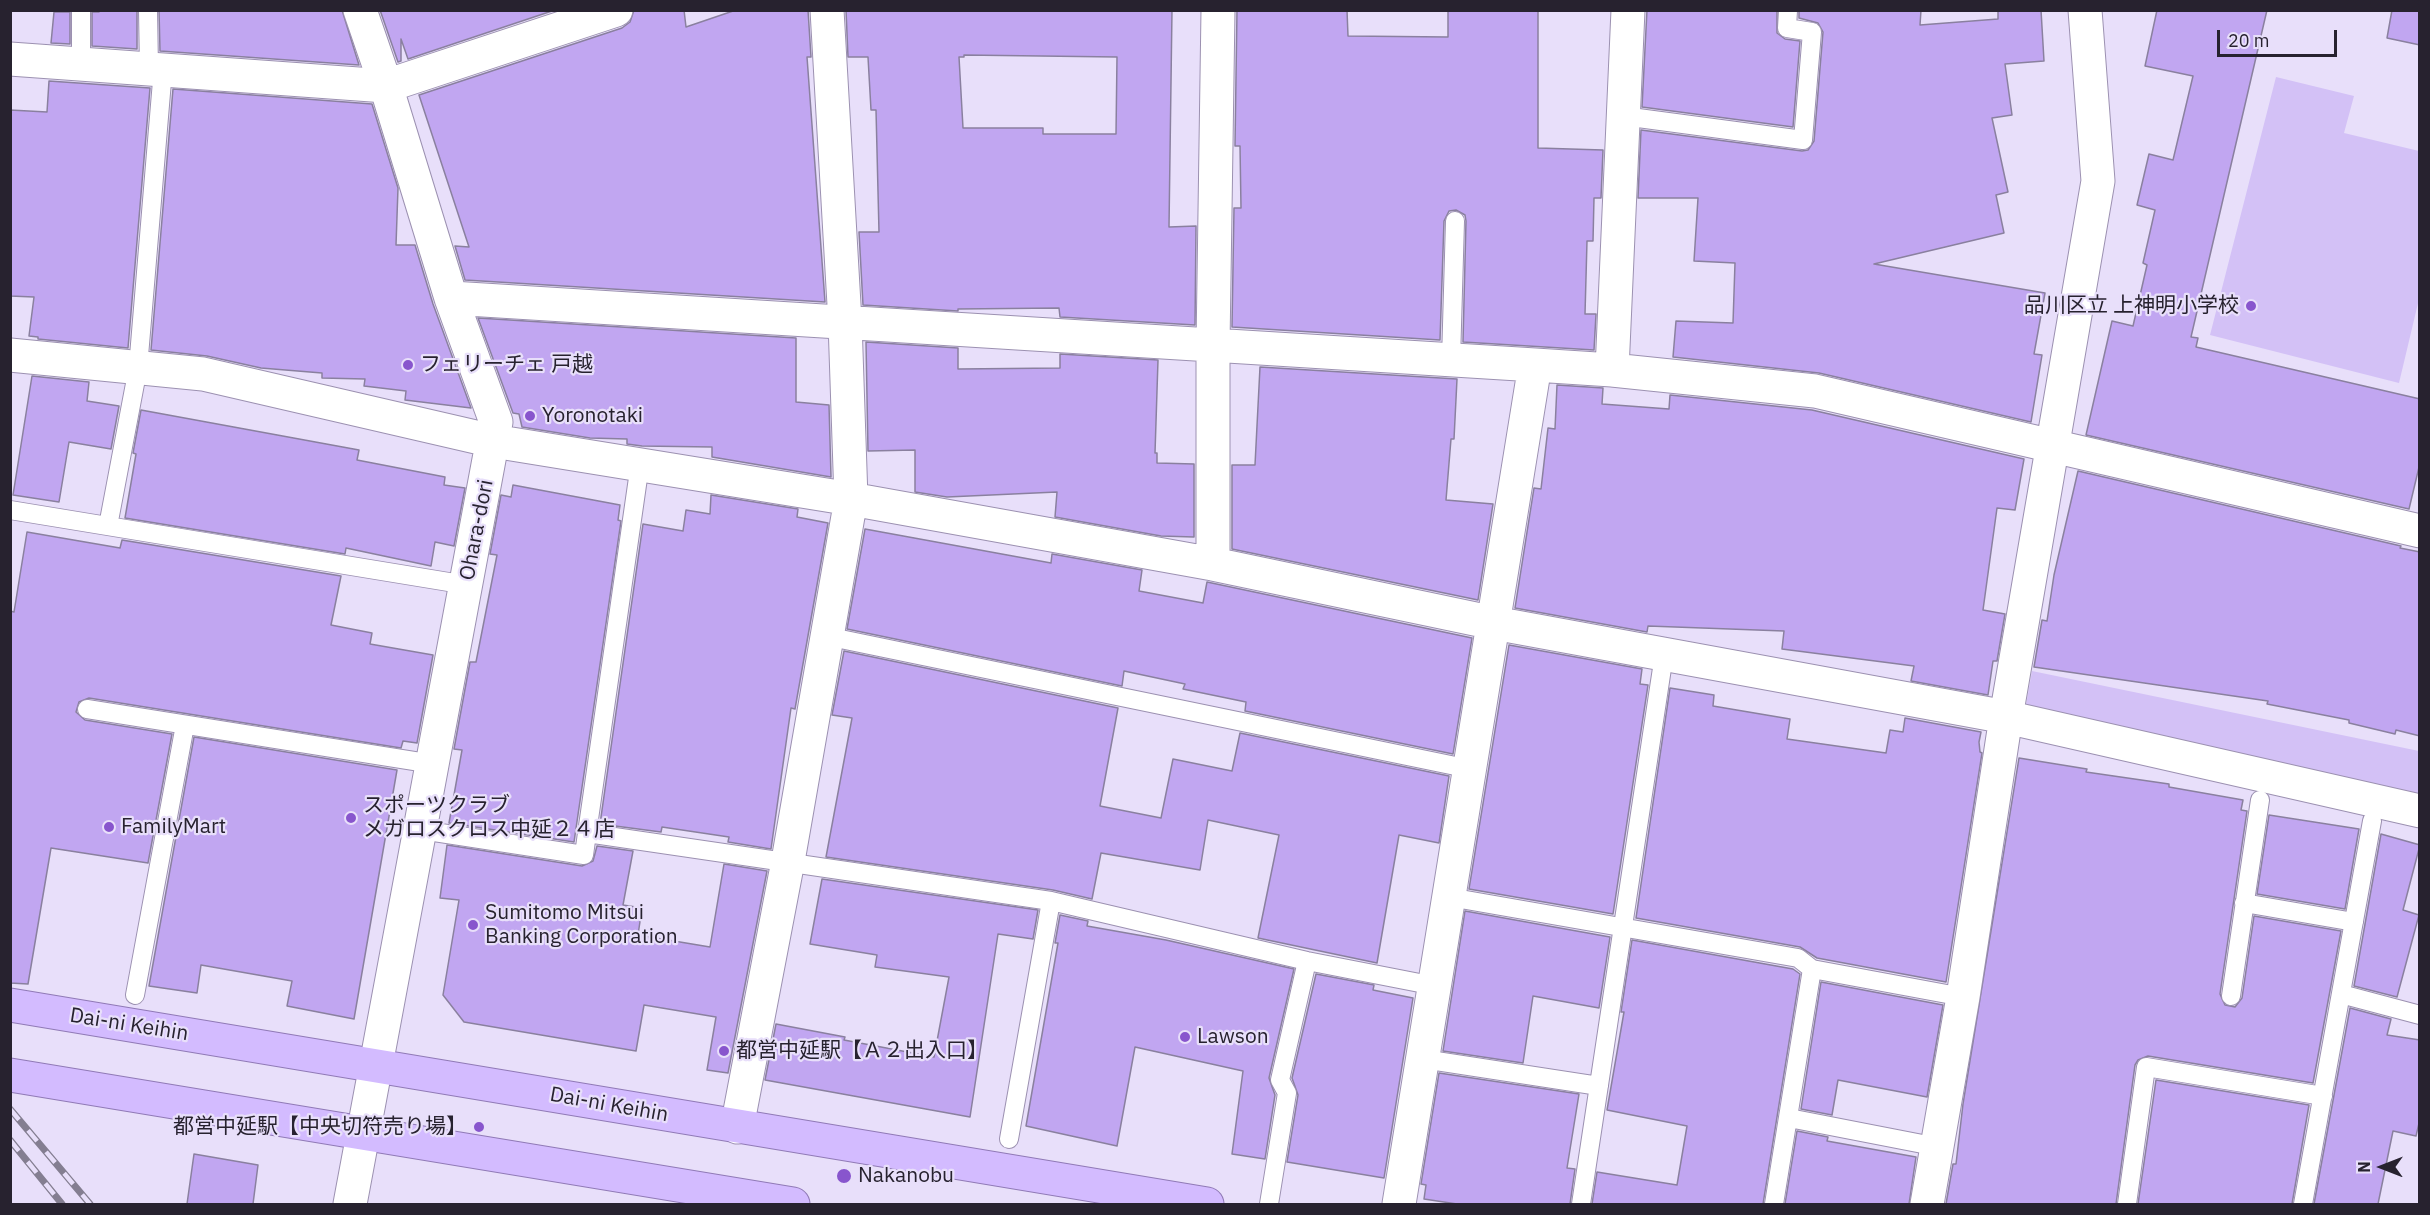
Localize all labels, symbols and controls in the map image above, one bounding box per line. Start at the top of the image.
scale bar [2220,18,2340,56]
text: 20 m [2228,29,2270,52]
place label: 品川区立 上神明小学校 [2024,293,2239,319]
marker: 品川区立 上神明小学校 [2244,299,2258,313]
place label: フェリーチェ 戸越 [420,352,593,378]
marker: フェリーチェ 戸越 [401,358,415,372]
place label: Yoronotaki [542,403,643,429]
marker: Yoronotaki [523,409,537,423]
street label: Ohara-dori [455,477,499,583]
place label: スポーツクラブ メガロスクロス中延２４店 [363,793,615,843]
marker: スポーツクラブ メガロスクロス中延２４店 [344,811,358,825]
place label: FamilyMart [121,814,226,840]
marker: FamilyMart [102,820,116,834]
place label: Sumitomo Mitsui Banking Corporation [485,900,678,950]
marker: Sumitomo Mitsui Banking Corporation [466,918,480,932]
street label: Dai-ni Keihin [68,1003,190,1047]
place label: Lawson [1197,1024,1269,1050]
marker: Lawson [1178,1030,1192,1044]
place label: 都営中延駅【Ａ２出入口】 [736,1038,988,1064]
marker: 都営中延駅【Ａ２出入口】 [717,1044,731,1058]
street label: Dai-ni Keihin [548,1082,670,1128]
place label: 都営中延駅【中央切符売り場】 [173,1114,467,1140]
marker: 都営中延駅【中央切符売り場】 [472,1120,486,1134]
north arrow [2352,1137,2412,1197]
text: N [2354,1161,2374,1173]
place label: Nakanobu [858,1163,954,1189]
marker: Nakanobu [835,1167,853,1185]

